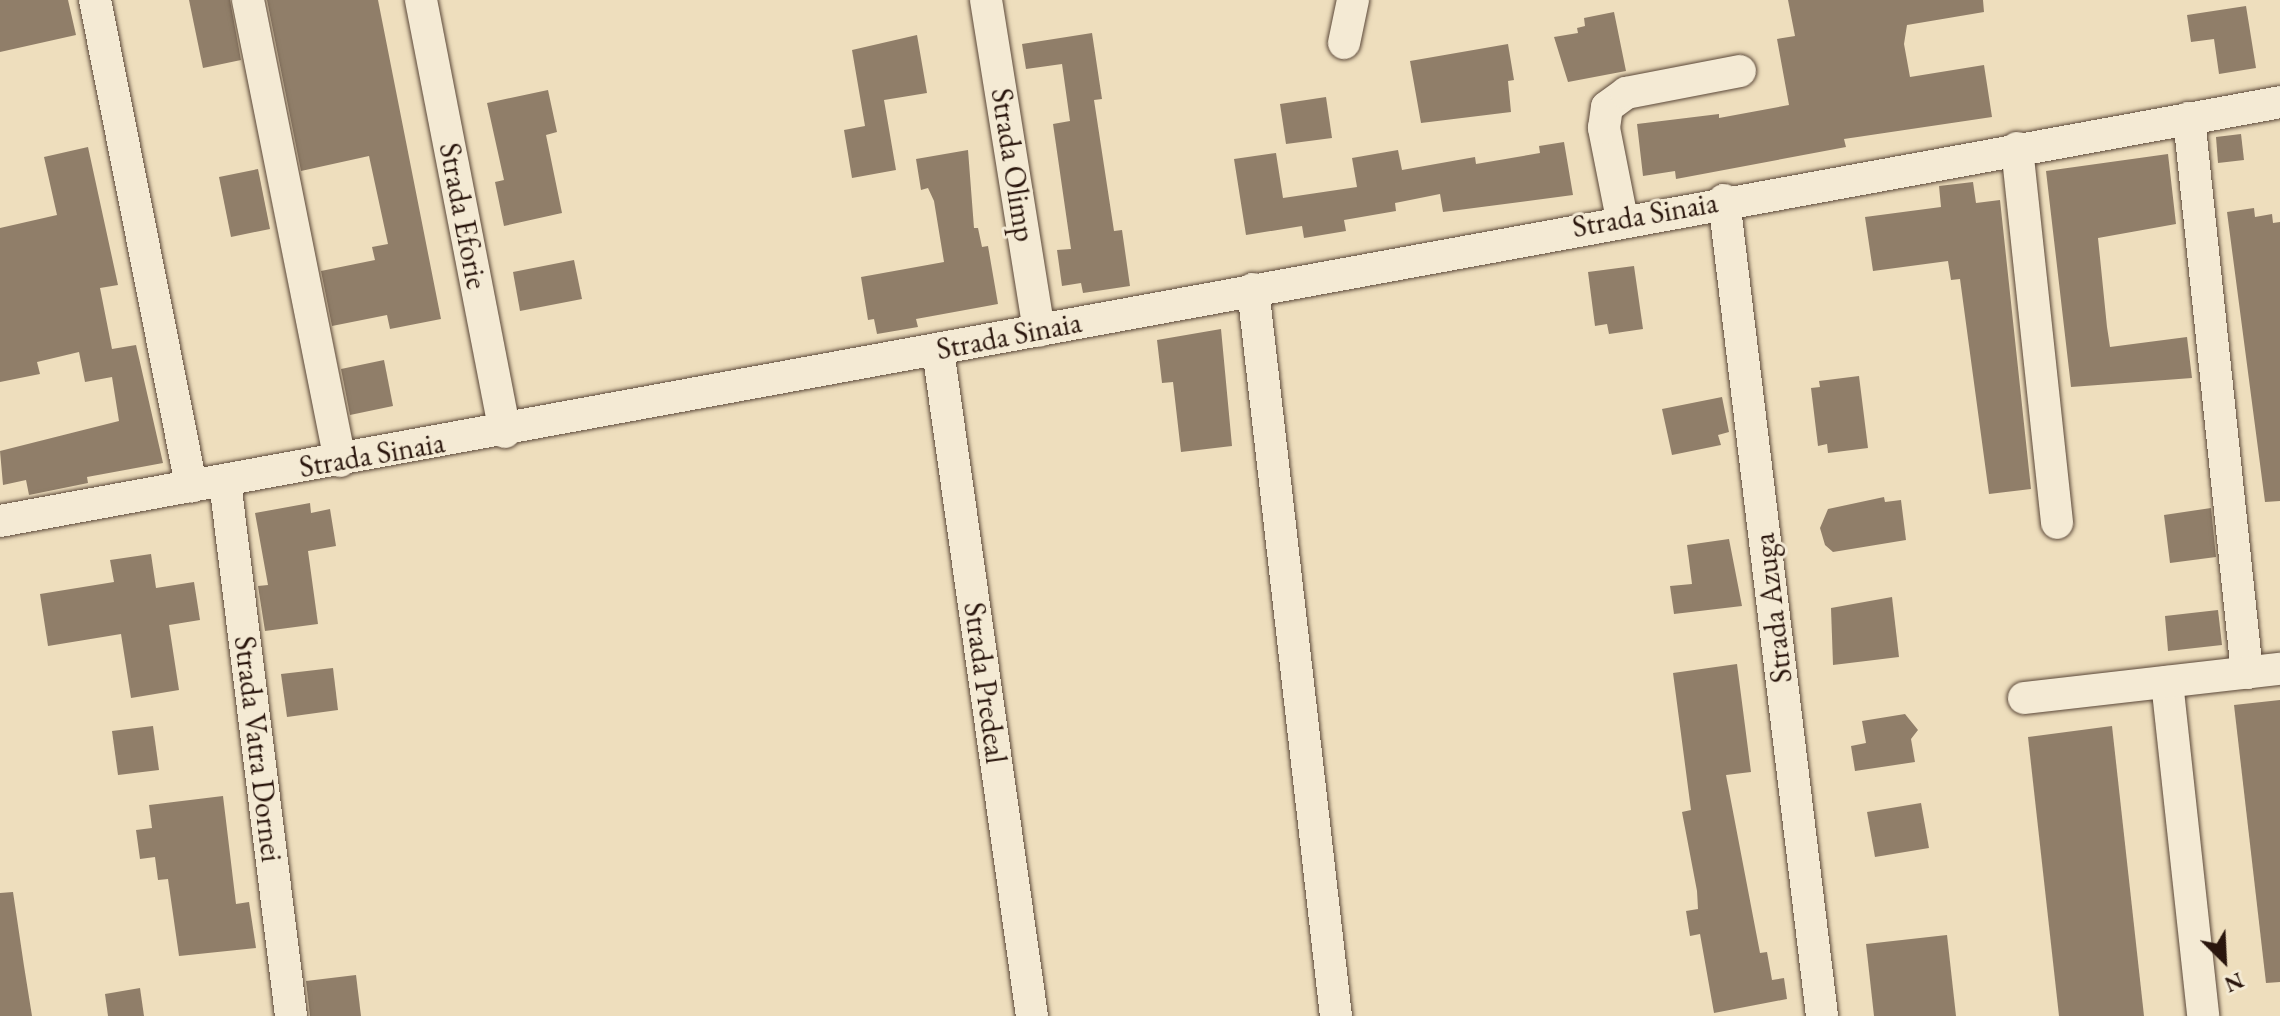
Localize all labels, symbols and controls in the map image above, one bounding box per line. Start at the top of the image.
street label: Strada Olimp [983,86,1043,244]
street label: Strada Eforie [431,140,495,292]
street label: Strada Sinaia [1570,185,1720,245]
street label: Strada Sinaia [933,304,1085,368]
street label: Strada Sinaia [297,425,447,485]
street label: Strada Azuga [1746,531,1800,685]
street label: Strada Predeal [956,600,1014,766]
street label: Strada Vatra Dornei [226,634,290,864]
north arrow [2184,920,2264,1000]
text: N [2220,966,2248,999]

